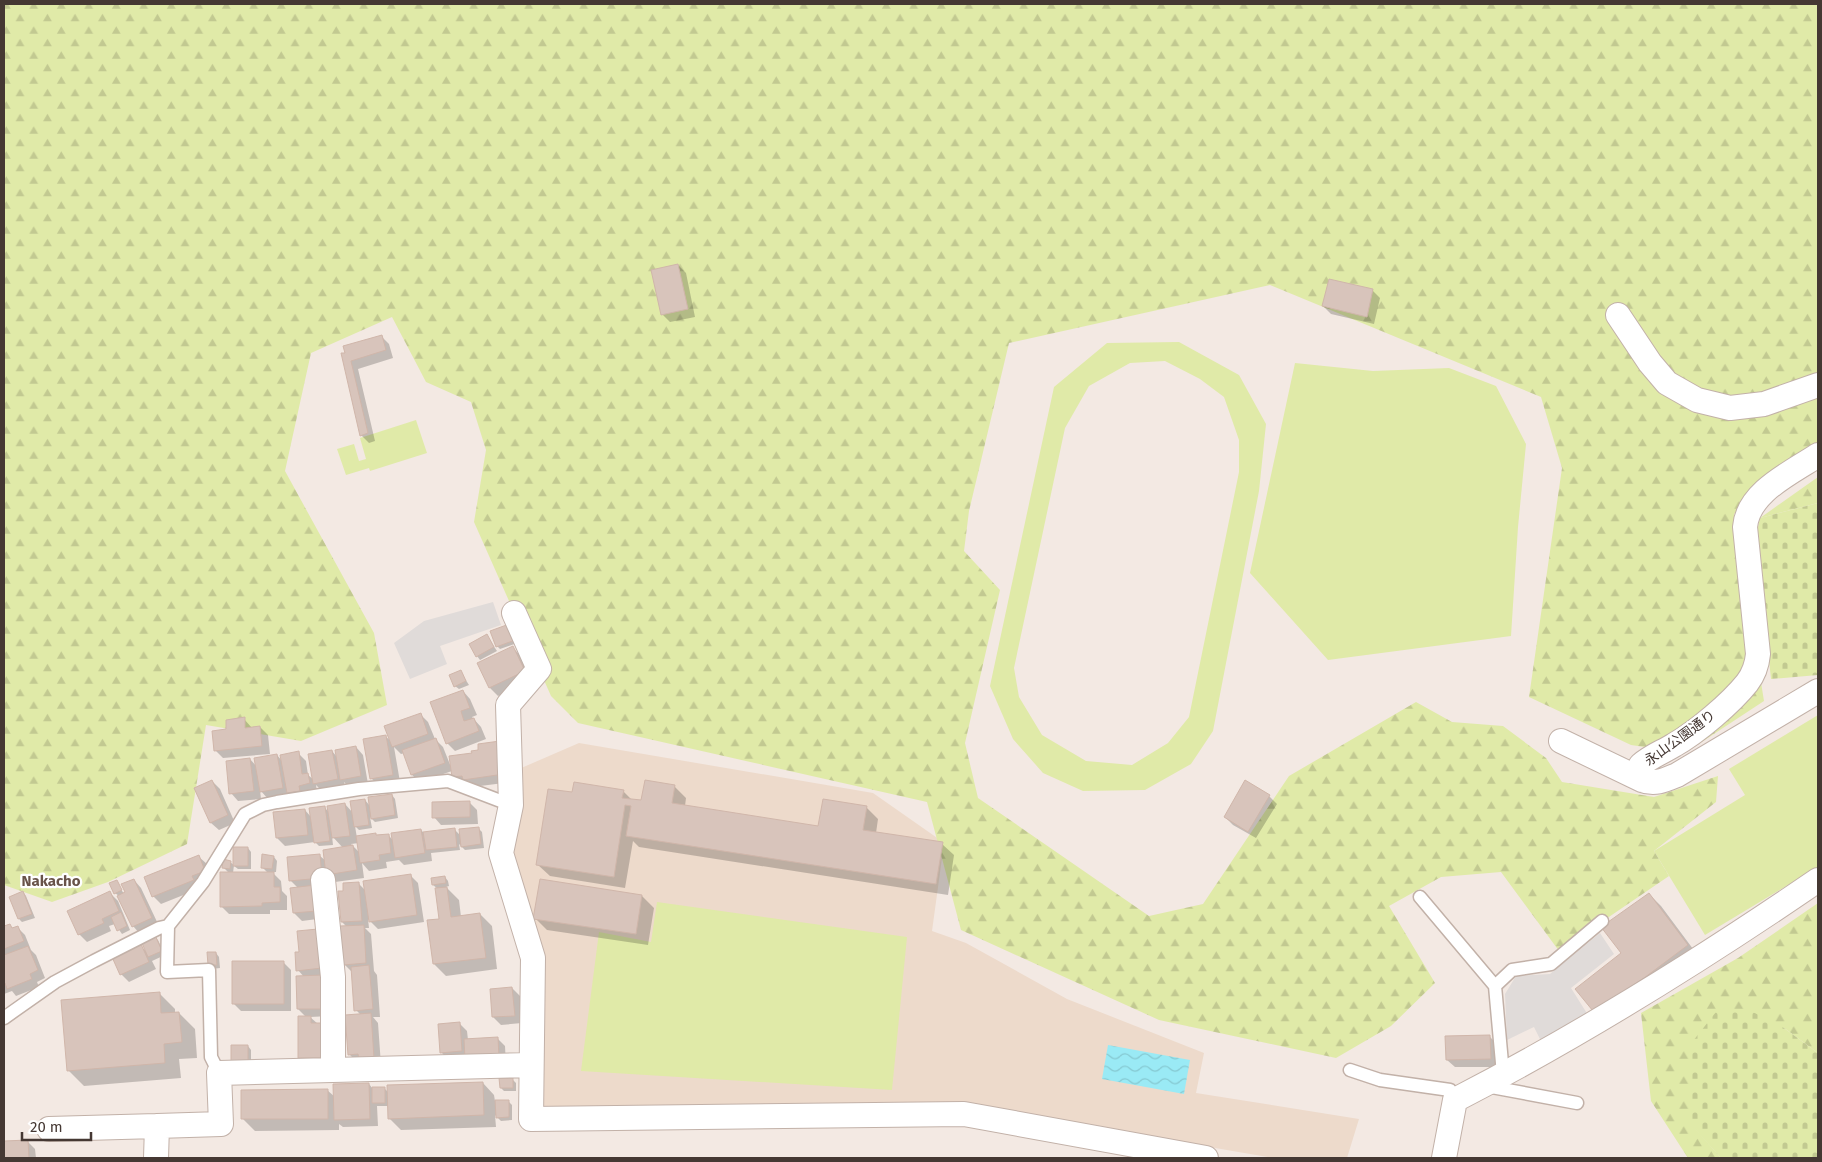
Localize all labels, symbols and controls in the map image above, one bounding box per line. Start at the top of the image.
street label: 永山公園通り [1641,706,1719,770]
district label: Nakacho [21,872,81,890]
scale bar [22,1110,91,1142]
text: 20 m [30,1118,63,1136]

